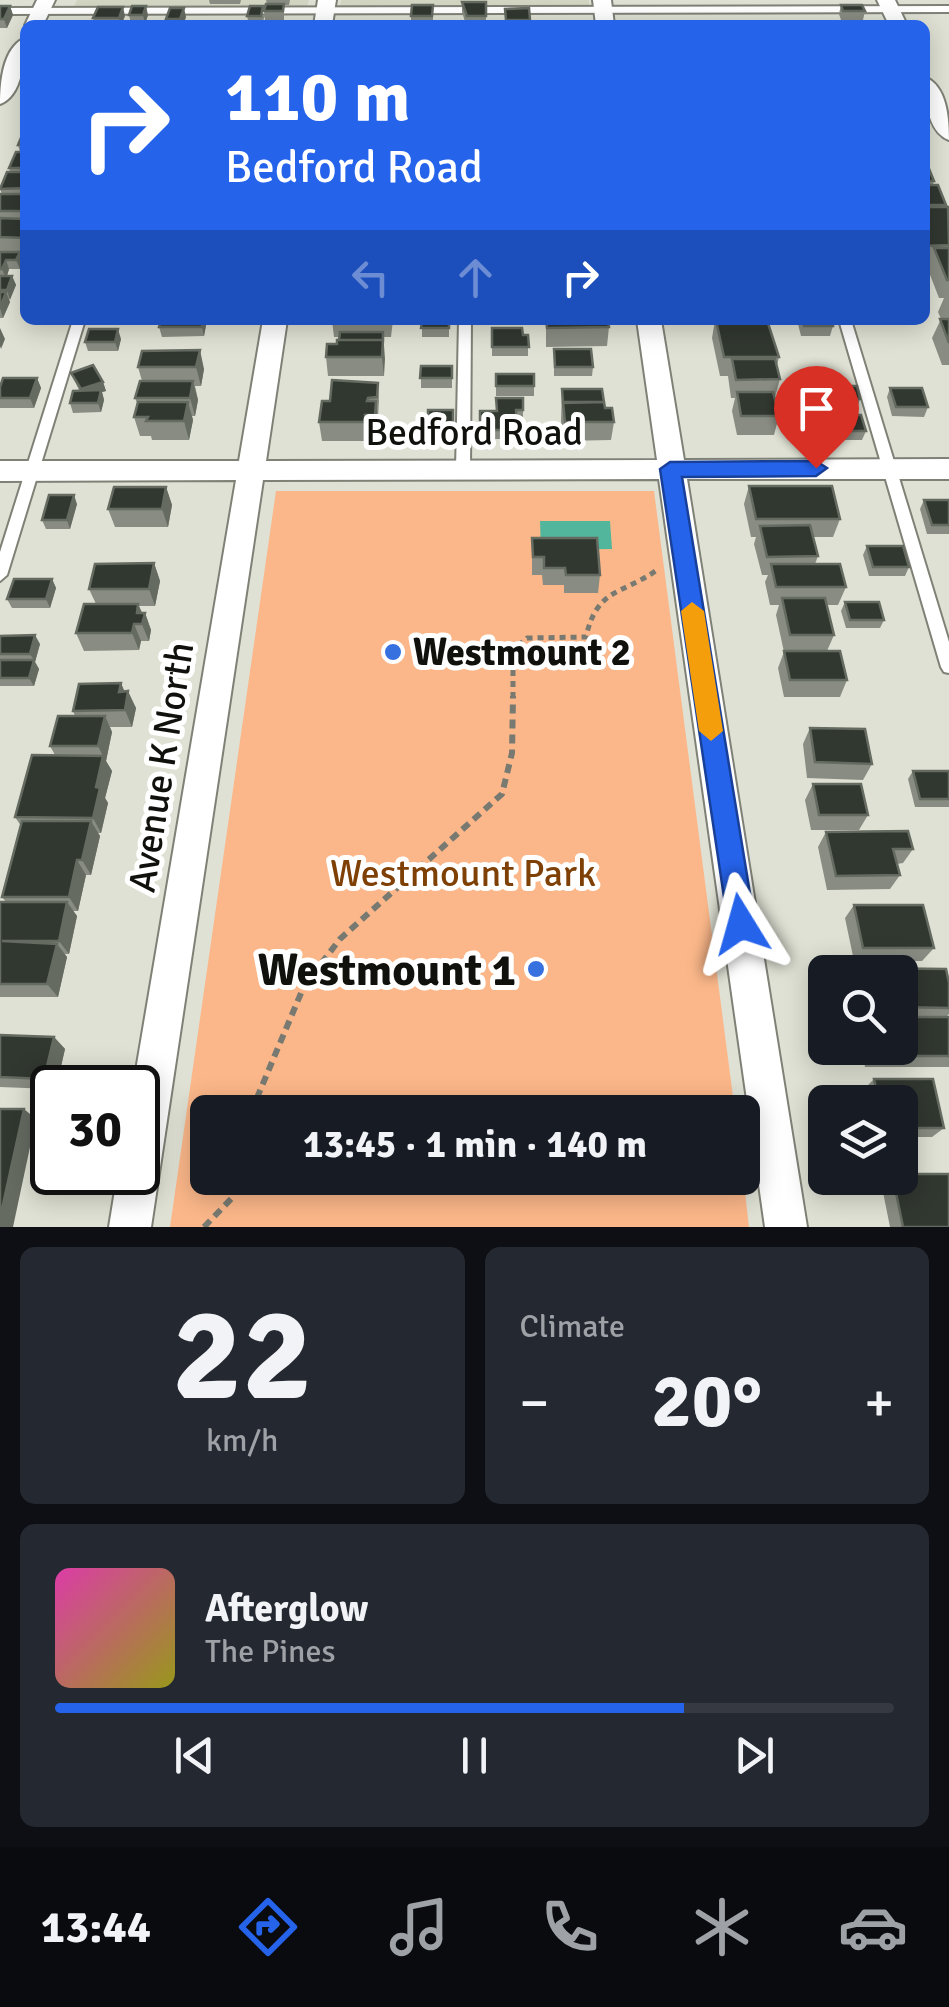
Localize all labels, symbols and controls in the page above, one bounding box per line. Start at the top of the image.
text: 110 m [225,54,410,140]
icon: right [60,60,190,190]
text: Bedford Road [225,140,483,195]
icon: left [343,250,398,305]
icon: ahead [448,250,503,305]
icon: right [553,250,608,305]
pin [774,366,859,469]
icon: arrive [789,381,844,436]
street label: Bedford Road [365,409,583,456]
place label: Westmount 2 [413,629,631,676]
street label: Avenue K North [119,639,204,895]
marker: Westmount 2 [382,641,404,663]
park label: Westmount Park [330,850,596,897]
position arrow [689,872,793,976]
place label: Westmount 1 [258,943,516,998]
map controls [808,955,918,1195]
button: search [808,955,918,1065]
marker: Westmount 1 [525,958,547,980]
speed limit sign: 30 [30,1065,160,1195]
button: layers [808,1085,918,1195]
text: 13:45 · 1 min · 140 m [303,1121,647,1168]
text: 22 [172,1276,312,1436]
text: Climate [520,1307,625,1346]
text: 20° [651,1355,762,1448]
text: − [520,1369,549,1437]
text: + [864,1369,894,1437]
text: km/h [206,1421,278,1460]
text: Afterglow [205,1585,368,1632]
text: The Pines [205,1632,336,1671]
icon: previous [167,1728,222,1783]
icon: pause [447,1728,502,1783]
icon: next [727,1728,782,1783]
icon: directions [233,1892,303,1962]
icon: music [384,1892,454,1962]
icon: phone [535,1892,605,1962]
icon: climate [687,1892,757,1962]
icon: car [838,1892,908,1962]
text: 13:44 [41,1900,151,1955]

